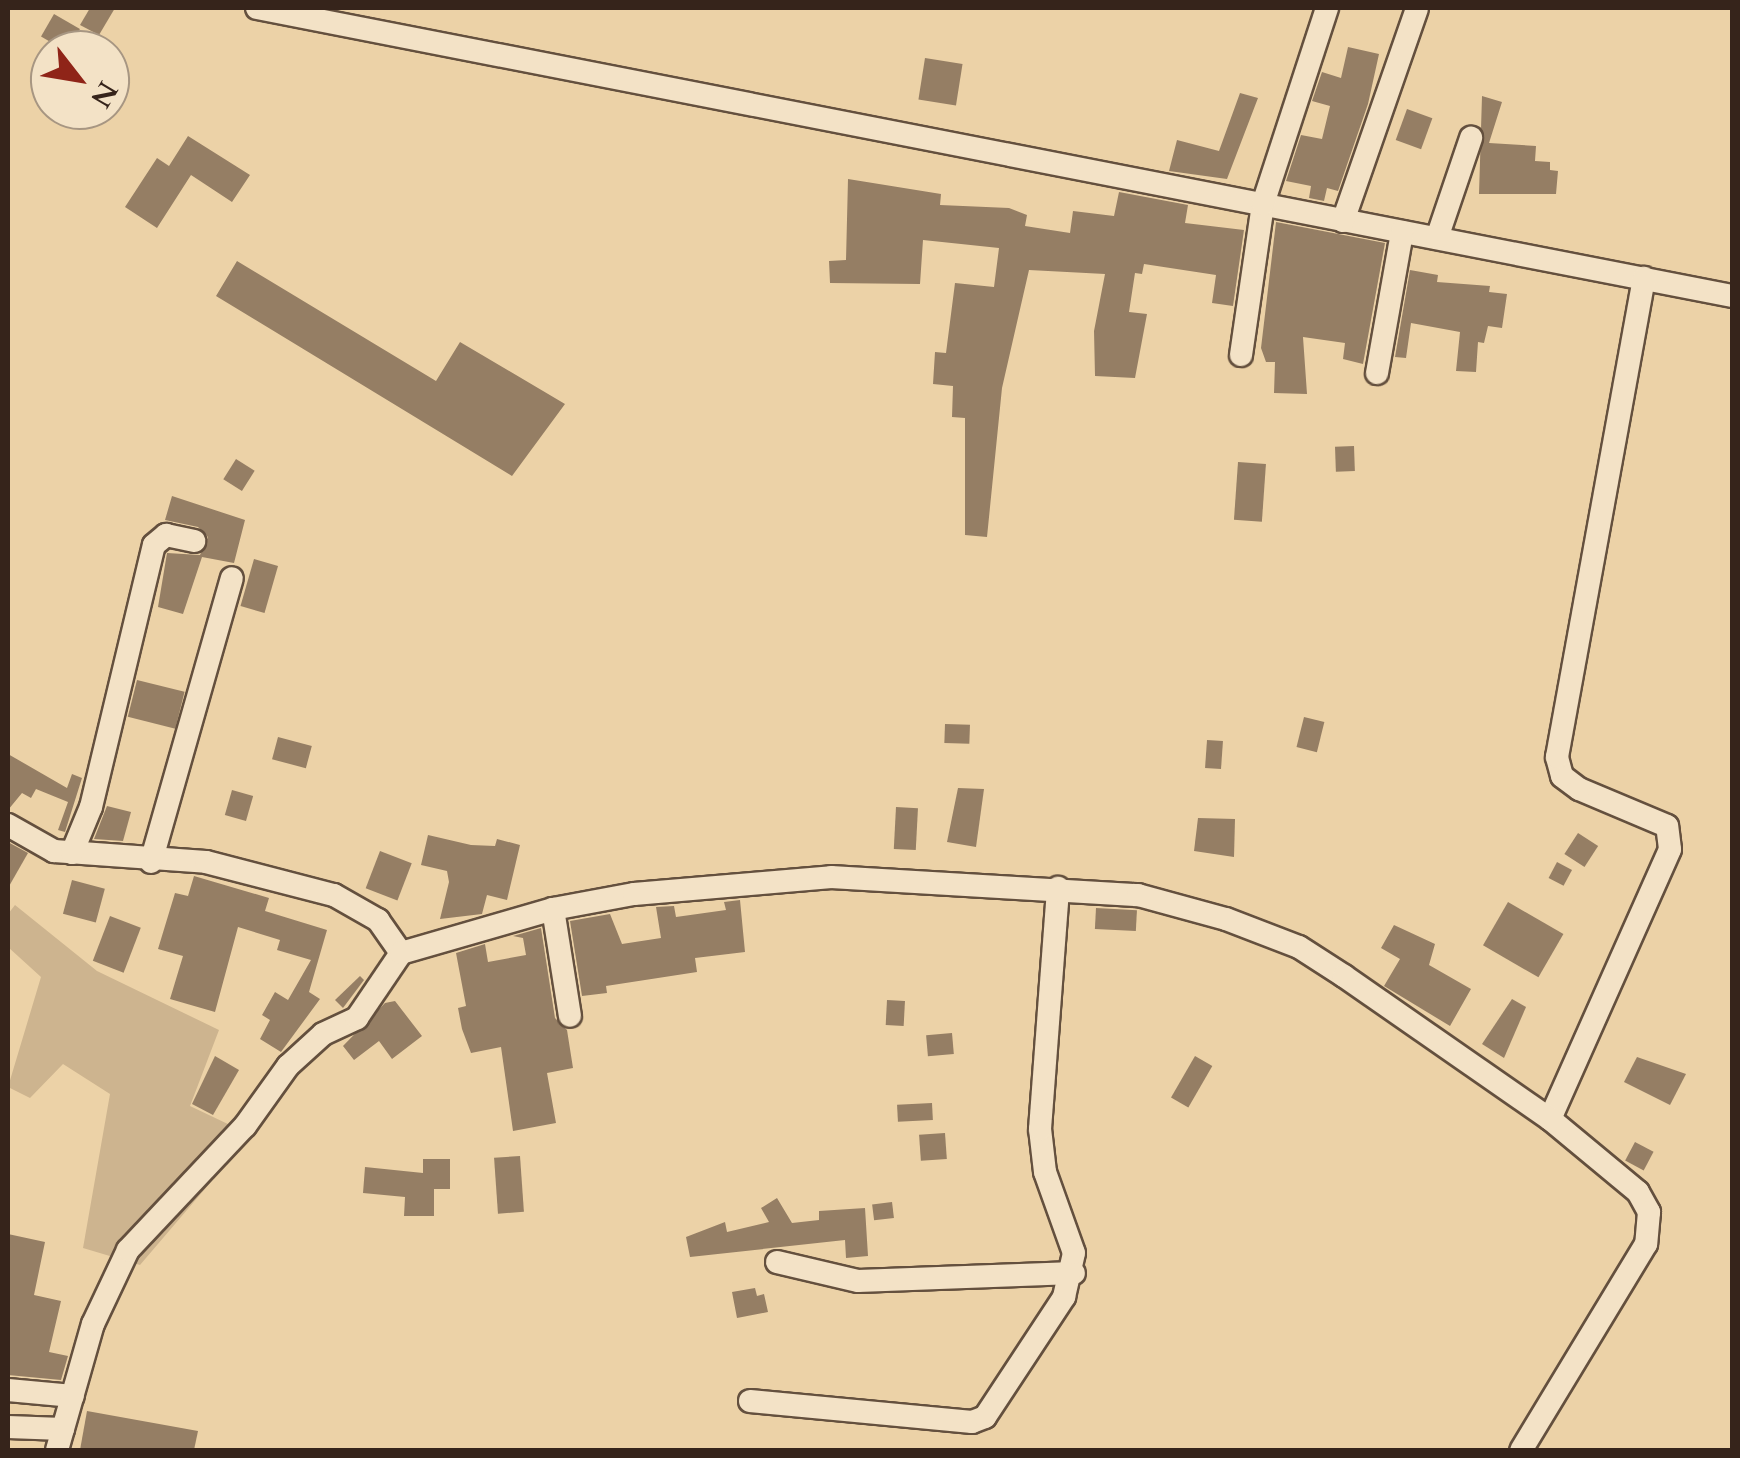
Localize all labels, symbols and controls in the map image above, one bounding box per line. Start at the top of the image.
north arrow [30,30,130,130]
text: N [81,74,127,115]

